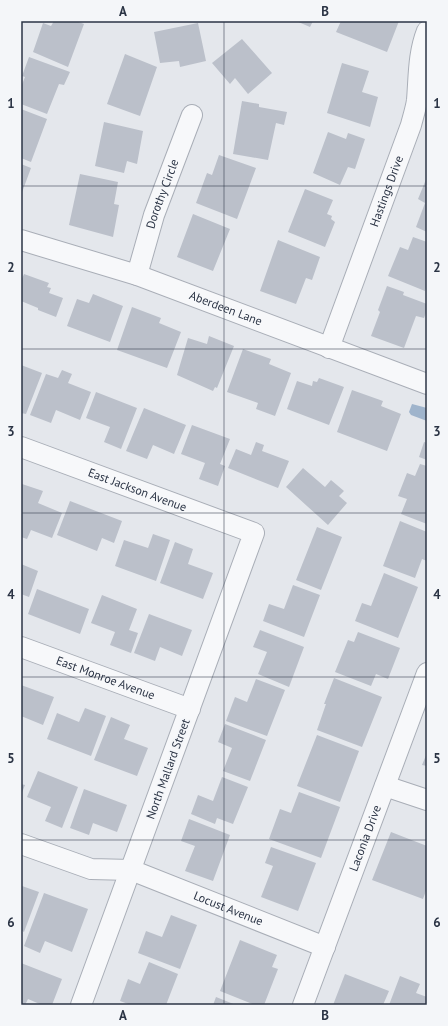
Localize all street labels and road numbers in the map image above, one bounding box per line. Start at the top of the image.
street label: Hastings Drive [366,153,406,229]
street label: Dorothy Circle [143,157,182,230]
street label: Aberdeen Lane [187,287,264,328]
street label: East Jackson Avenue [86,464,189,514]
street label: East Monroe Avenue [54,653,157,703]
street label: North Mallard Street [142,717,193,821]
street label: Laconia Drive [346,803,384,873]
street label: Locust Avenue [192,888,265,929]

